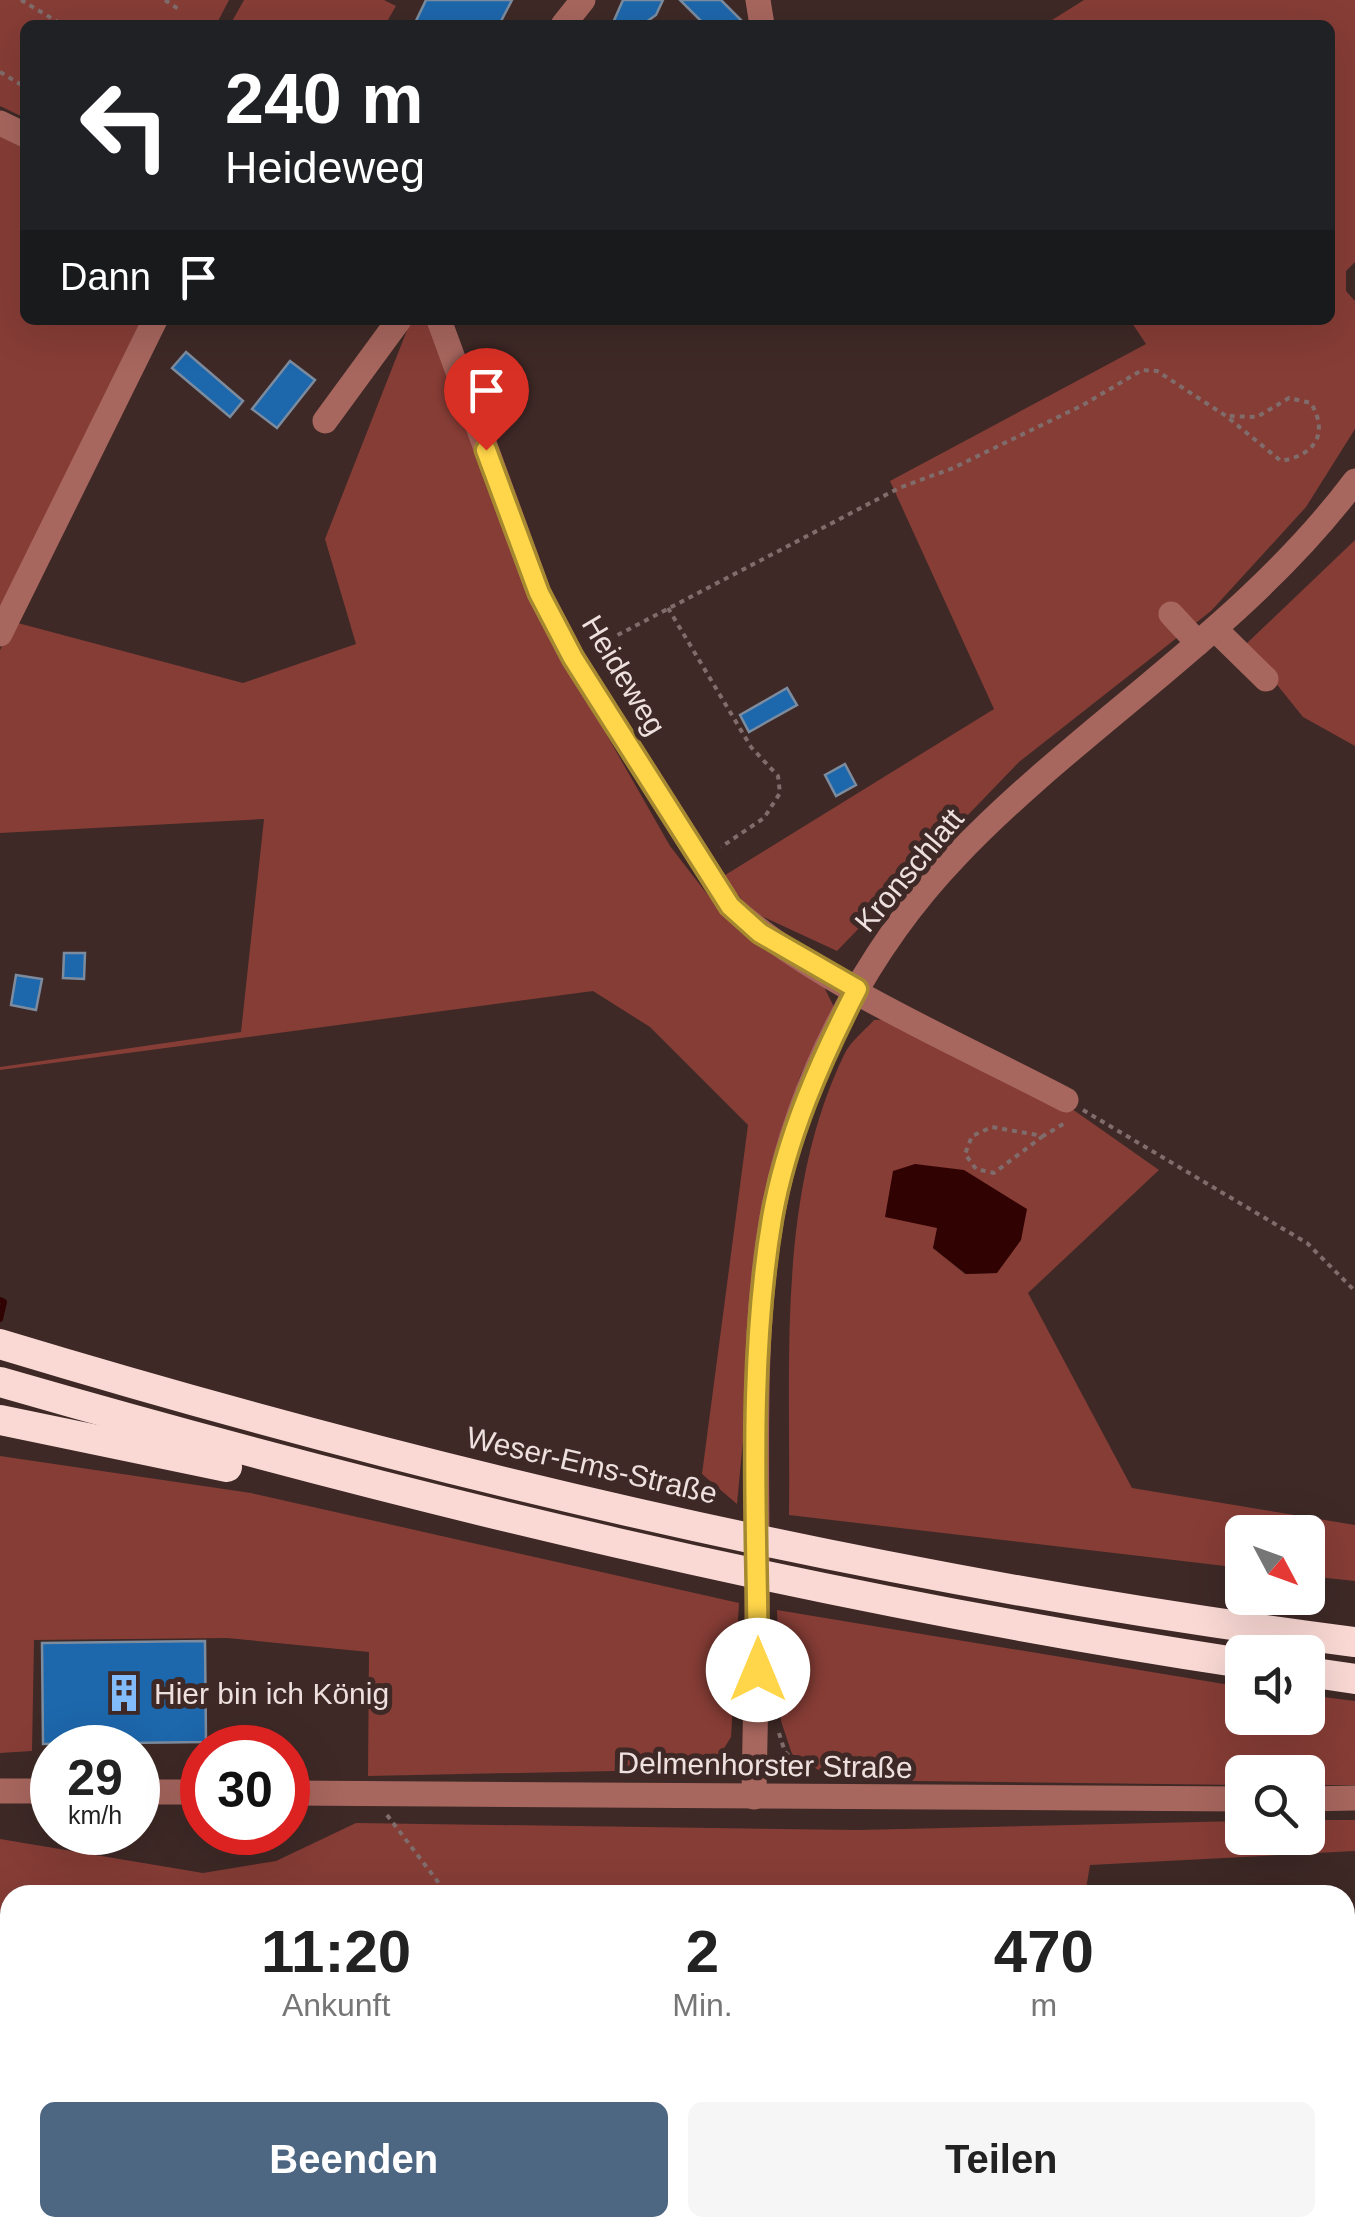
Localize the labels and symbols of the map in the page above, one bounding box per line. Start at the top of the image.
pin [444,348,529,451]
street label: Heideweg [575,609,673,741]
street label: Kronschlatt [848,801,970,938]
street label: Weser-Ems-Straße [463,1420,721,1510]
north arrow [1225,1515,1325,1615]
position arrow [706,1618,810,1722]
building icon: Hier bin ich König [103,1672,145,1714]
place label: Hier bin ich König [154,1677,389,1710]
speed limit sign: 30 [180,1725,310,1855]
street label: Delmenhorster Straße [617,1746,913,1784]

